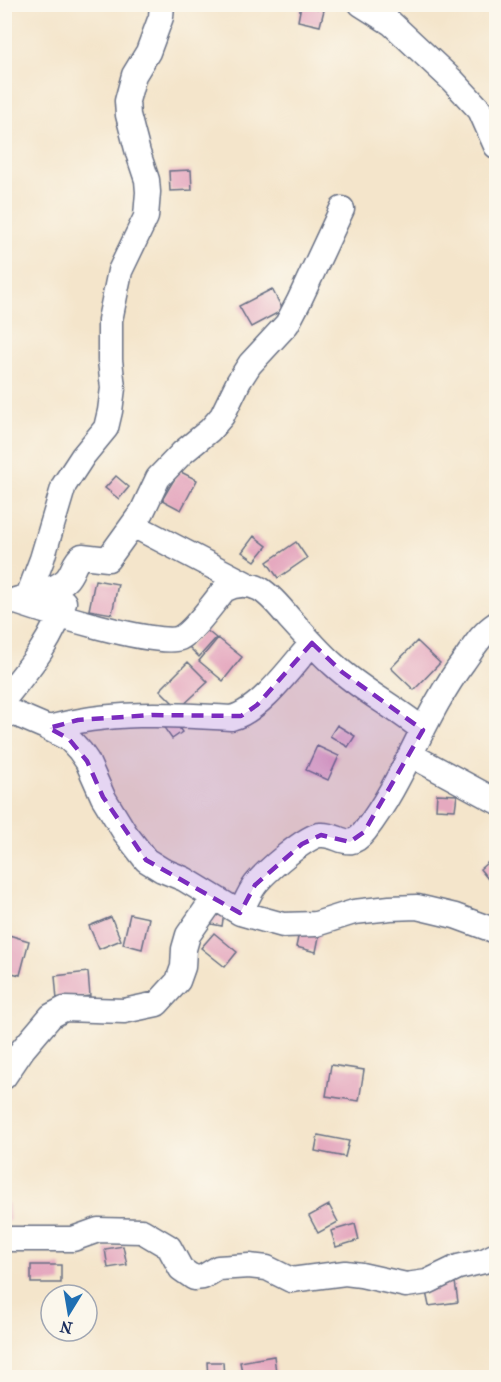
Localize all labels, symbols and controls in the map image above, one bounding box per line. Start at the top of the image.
north arrow [39,1283,99,1343]
text: N [58,1317,74,1338]

